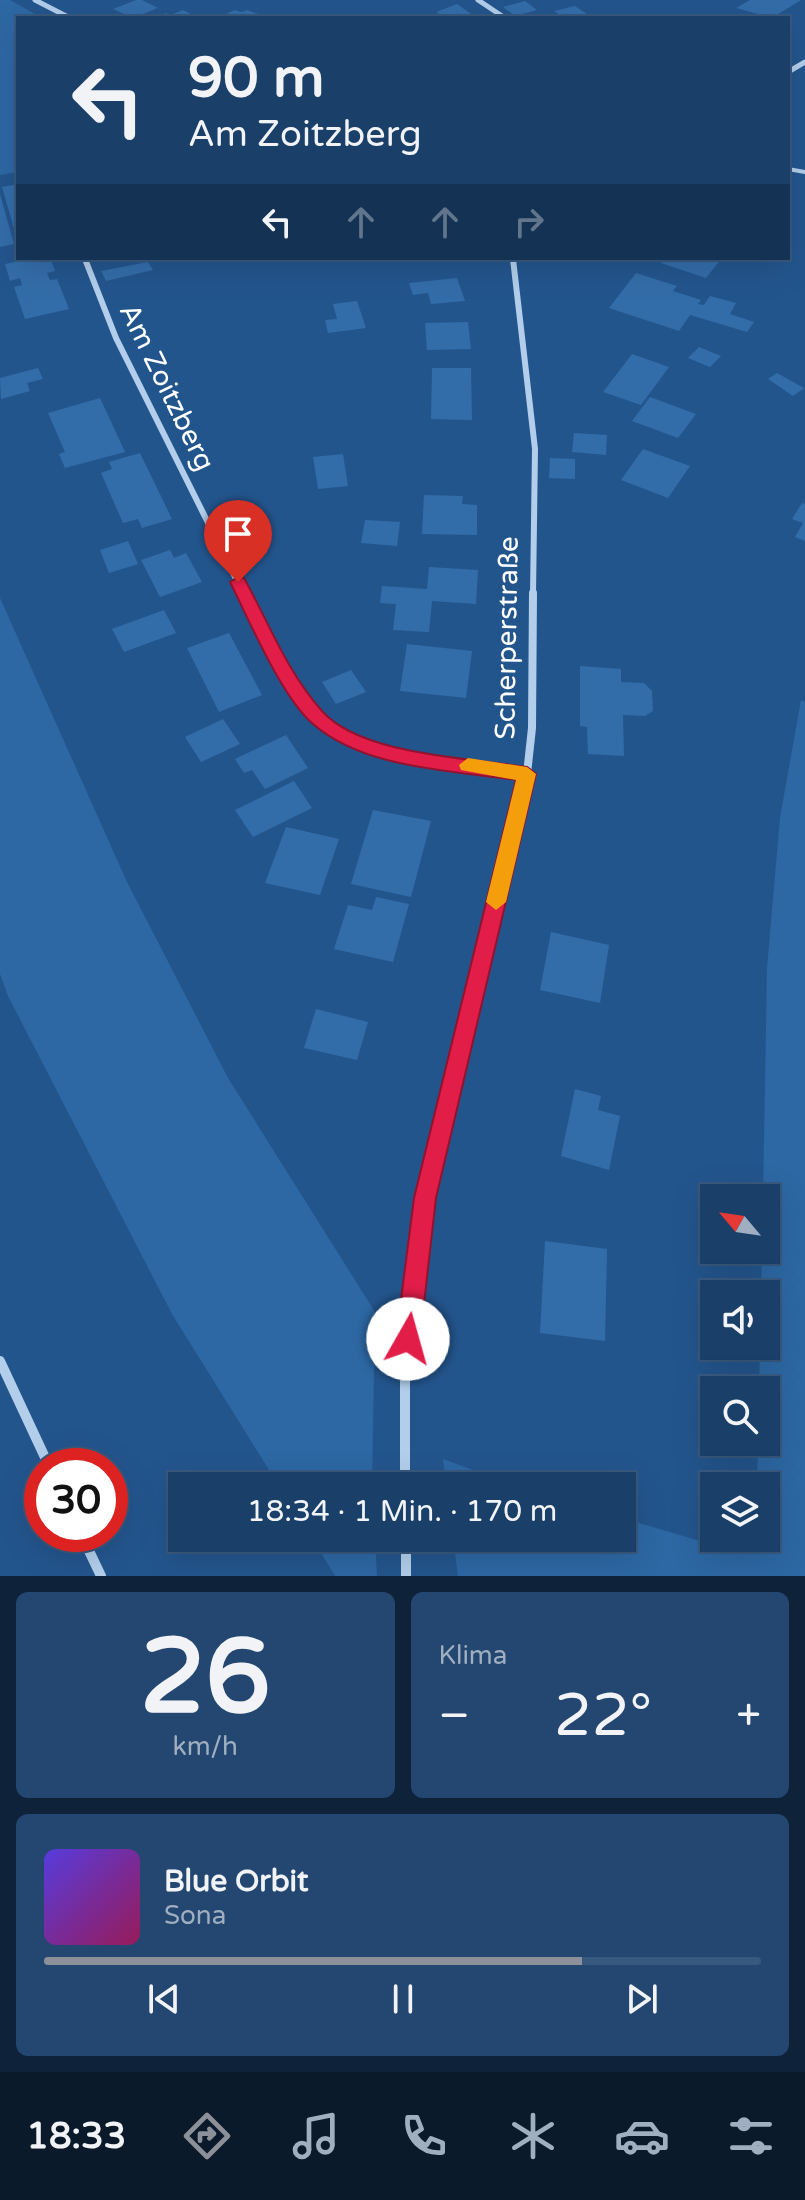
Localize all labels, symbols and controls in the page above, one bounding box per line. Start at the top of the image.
text: 90 m [188,45,324,112]
icon: left [56,48,160,152]
text: Am Zoitzberg [188,113,422,156]
icon: left [255,200,299,244]
icon: ahead [339,200,383,244]
icon: ahead [423,200,467,244]
icon: right [507,200,551,244]
street label: Am Zoitzberg [112,298,222,476]
pin [204,500,272,582]
icon: arrive [216,512,260,556]
street label: Scherperstraße [488,536,526,740]
north arrow [700,1184,780,1264]
map controls [700,1184,780,1552]
button: sound [700,1280,780,1360]
position arrow [366,1297,450,1381]
button: search [700,1376,780,1456]
speed limit sign: 30 [24,1448,128,1552]
button: layers [700,1472,780,1552]
text: 18:34 · 1 Min. · 170 m [247,1493,557,1530]
text: 26 [140,1616,271,1741]
text: Klima [439,1640,507,1671]
text: 22° [554,1680,652,1752]
text: − [439,1690,470,1743]
text: + [736,1690,761,1743]
text: km/h [173,1731,238,1762]
text: Blue Orbit [164,1863,309,1900]
text: Sona [164,1900,226,1931]
icon: previous [142,1977,186,2021]
icon: pause [381,1977,425,2021]
icon: next [620,1977,664,2021]
icon: directions [179,2108,235,2164]
icon: music [288,2108,344,2164]
icon: phone [396,2108,452,2164]
icon: climate [505,2108,561,2164]
icon: car [614,2108,670,2164]
icon: filters [723,2108,779,2164]
text: 18:33 [26,2115,126,2158]

